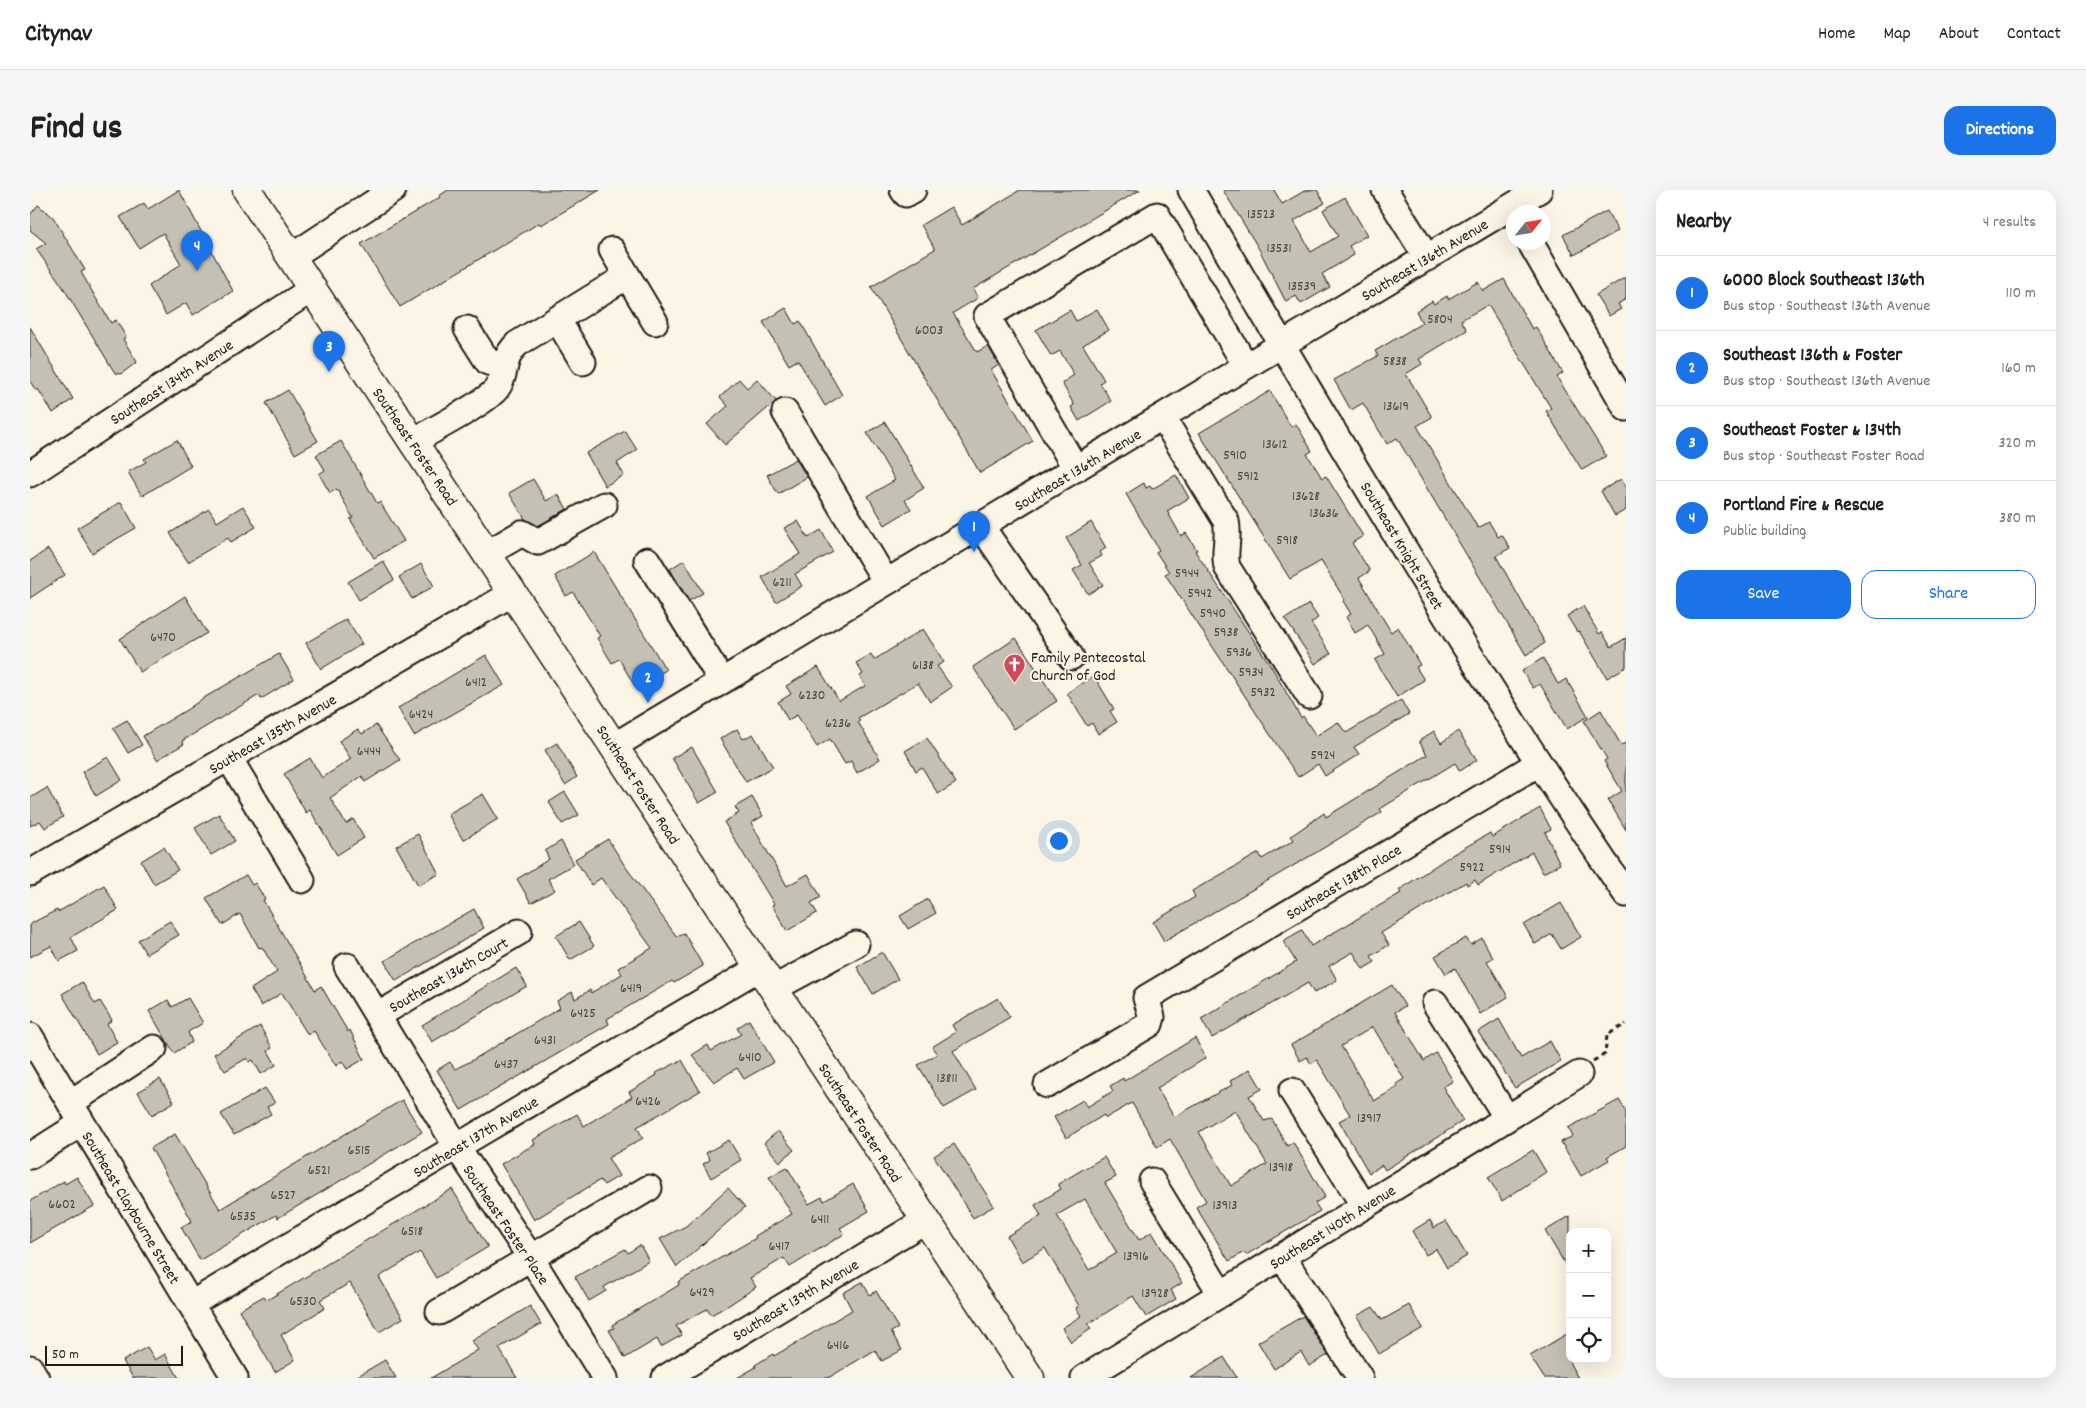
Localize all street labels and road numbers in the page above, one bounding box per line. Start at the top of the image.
street label: Southeast 136th Avenue [1358,214,1493,308]
street label: Southeast 134th Avenue [106,334,239,432]
street label: Southeast Foster Road [366,384,462,511]
street label: Southeast 136th Avenue [1011,424,1146,518]
street label: Southeast Knight Street [1353,478,1448,615]
street label: Southeast 135th Avenue [205,689,341,781]
street label: Southeast Foster Road [590,721,684,850]
street label: Southeast 138th Place [1282,840,1406,927]
street label: Southeast 136th Court [385,933,513,1020]
street label: Southeast Foster Road [812,1059,906,1188]
street label: Southeast 137th Avenue [409,1092,543,1185]
street label: Southeast Claybourne Street [75,1127,185,1289]
street label: Southeast Foster Place [456,1161,554,1290]
street label: Southeast 140th Avenue [1266,1180,1401,1276]
street label: Southeast 139th Avenue [729,1254,864,1348]

